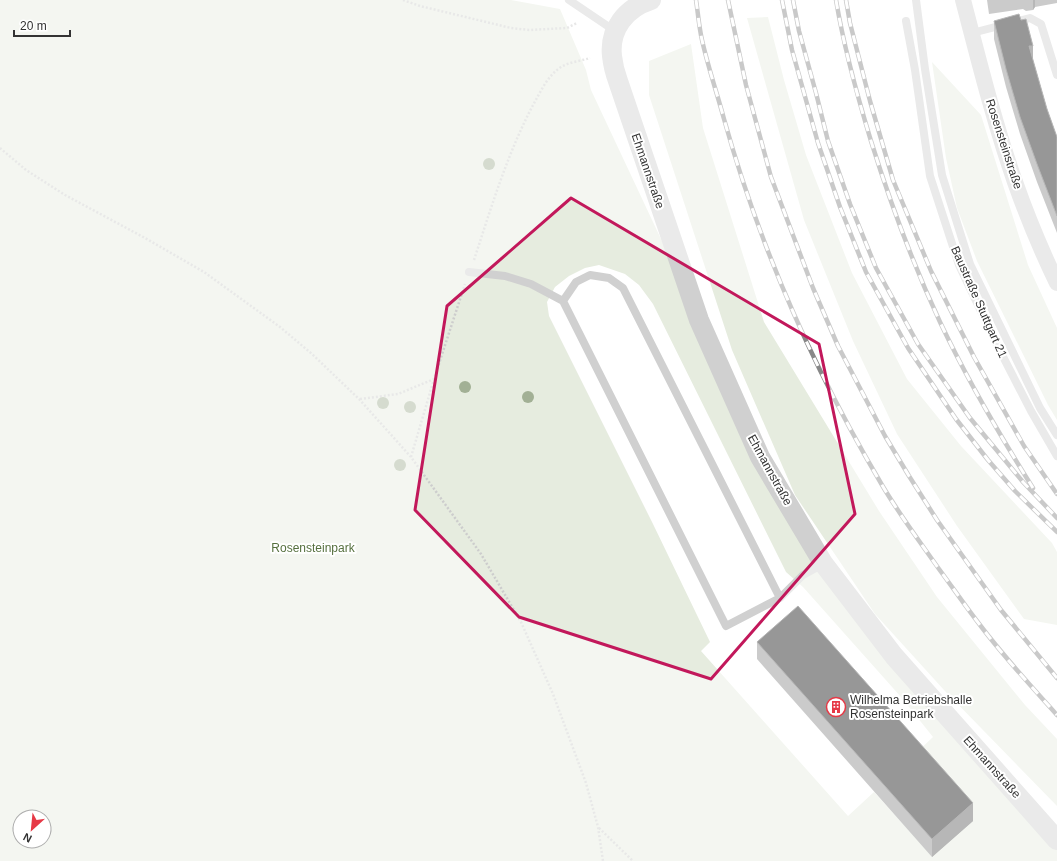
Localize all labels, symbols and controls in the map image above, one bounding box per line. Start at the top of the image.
scale bar [14,12,70,38]
text: 20 m [20,19,47,33]
street label: Rosensteinstraße [983,97,1025,191]
street label: Ehmannstraße [629,132,668,211]
street label: Baustraße Stuttgart 21 [948,244,1010,360]
street label: Ehmannstraße [745,432,795,508]
park label: Rosensteinpark [271,541,356,555]
place label: Wilhelma Betriebshalle Rosensteinpark [850,693,972,721]
building icon: Wilhelma Betriebshalle Rosensteinpark [825,696,847,718]
street label: Ehmannstraße [960,733,1024,801]
north arrow [12,809,52,849]
text: N [21,831,34,845]

